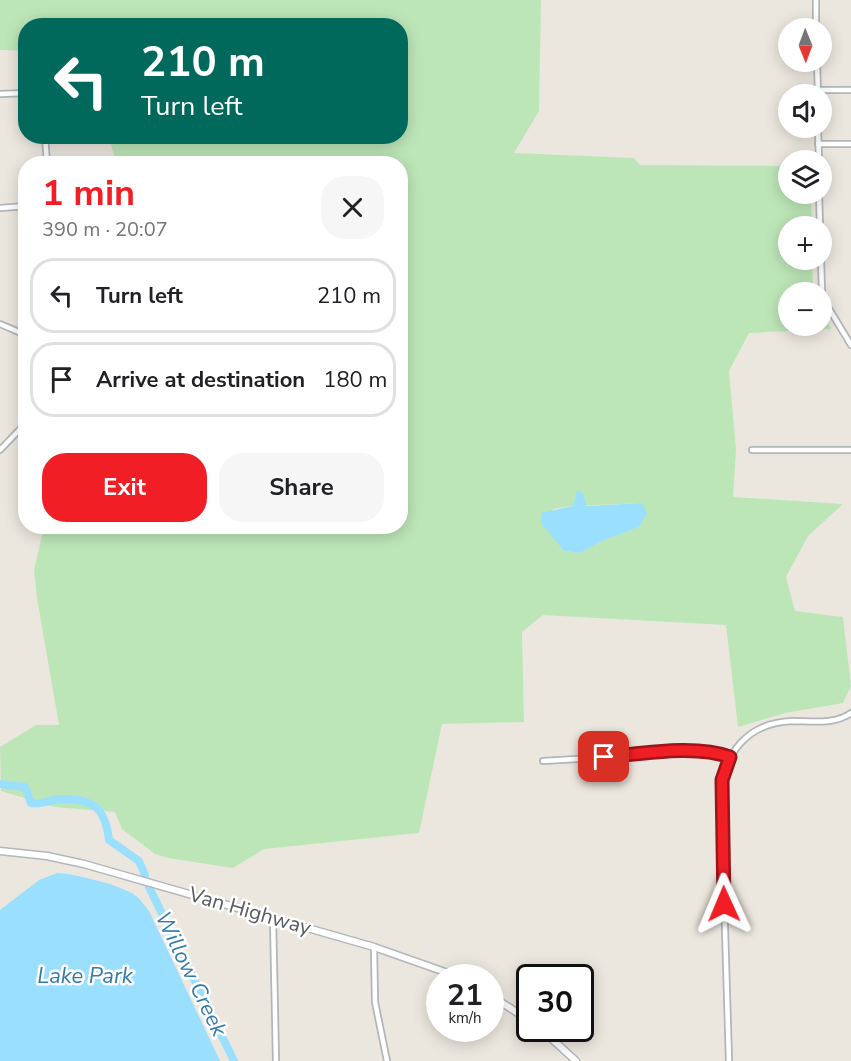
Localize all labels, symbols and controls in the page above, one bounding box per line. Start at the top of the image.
north arrow [778,18,832,72]
map controls [778,18,832,336]
text: 210 m [141,34,265,91]
icon: left [42,42,120,120]
button: sound [778,84,832,138]
text: Turn left [141,88,242,125]
button: layers [778,150,832,204]
text: 1 min [42,169,135,218]
button: close [321,176,384,239]
text: 390 m · 20:07 [42,216,168,243]
button: + [778,216,832,270]
icon: left [45,279,78,312]
text: Turn left [96,281,183,311]
text: 210 m [317,281,381,311]
button: − [778,282,832,336]
icon: arrive [45,363,78,396]
text: Arrive at destination [96,365,305,395]
text: 180 m [323,365,387,395]
button: Exit [42,453,207,522]
button: Share [219,453,384,522]
pin [578,731,629,782]
icon: arrive [587,740,620,773]
position arrow [692,872,756,936]
street label: Van Highway [185,880,315,942]
water label: Willow Creek [148,907,235,1042]
water label: Lake Park [37,961,134,991]
speed limit sign: 30 [516,964,594,1042]
text: 21 [447,975,483,1016]
text: km/h [448,1008,482,1028]

